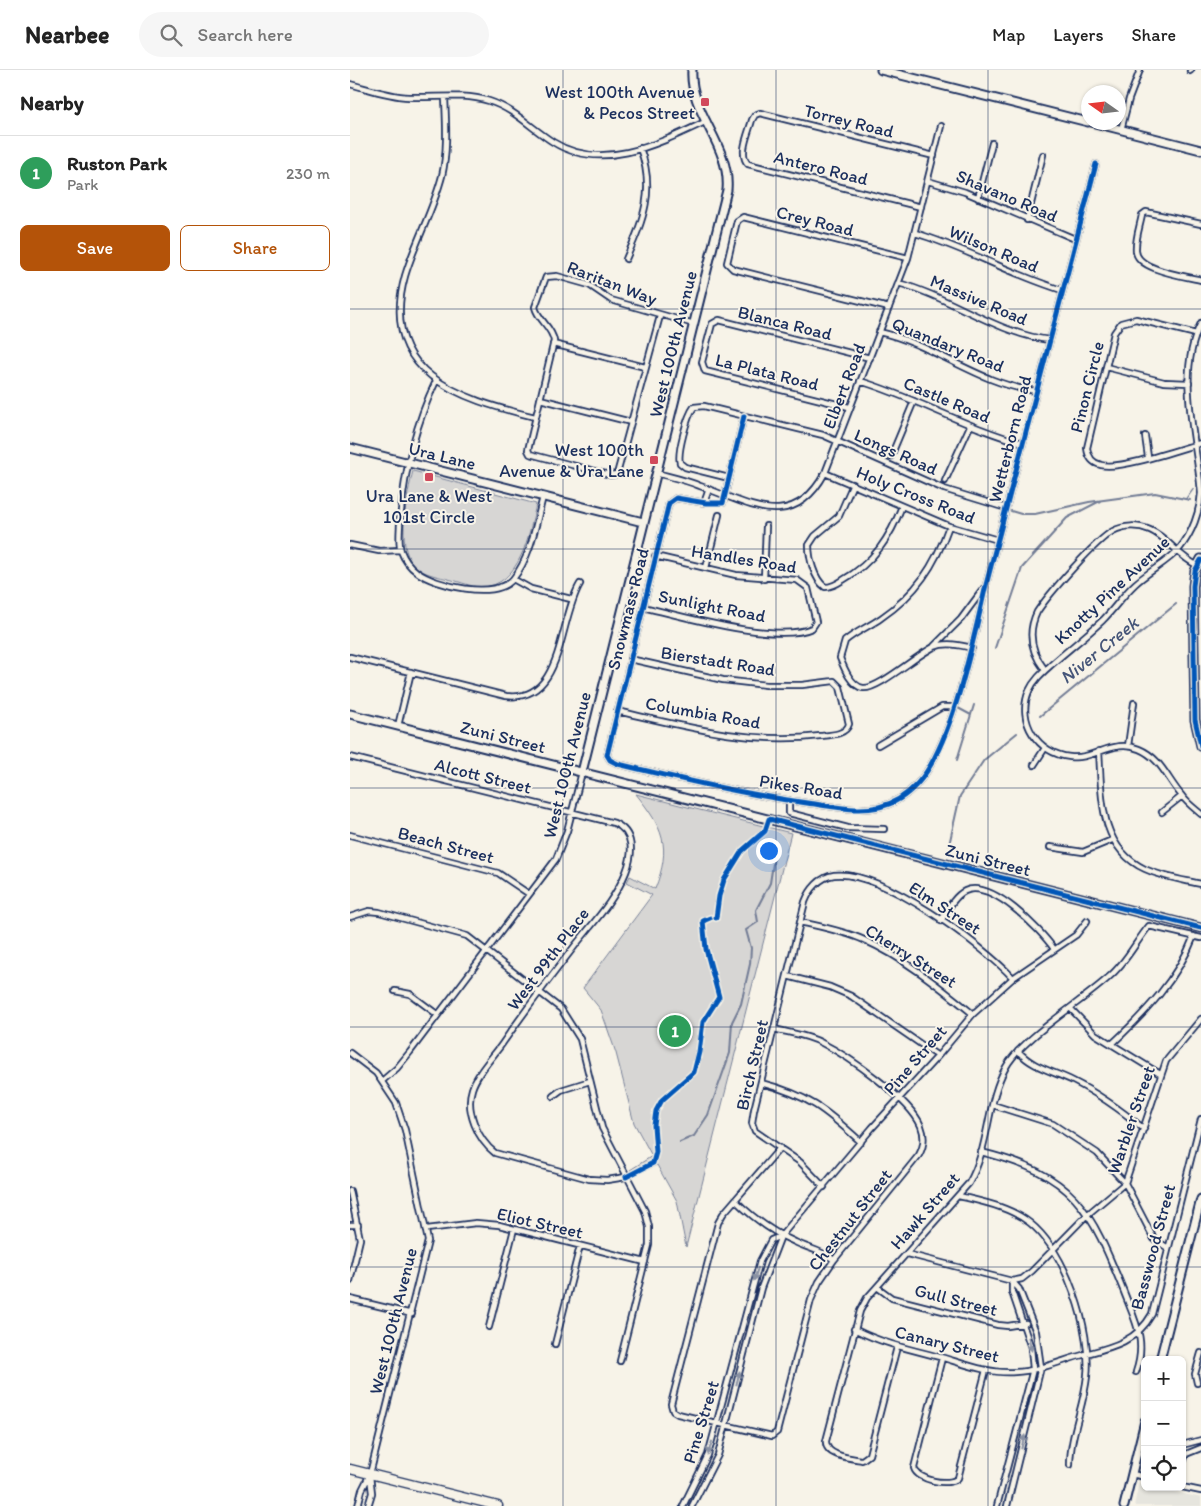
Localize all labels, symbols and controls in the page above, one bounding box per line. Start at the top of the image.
search box [139,12,489,57]
text: Nearbee [25,20,109,49]
icon: search [157,21,185,49]
text: Search here [197,23,293,46]
text: Map [992,24,1025,46]
text: Layers [1053,24,1103,46]
text: Share [1131,24,1176,46]
place label: West 100th Avenue & Pecos Street [545,81,695,124]
north arrow [1081,85,1126,130]
text: Nearby [20,90,84,115]
marker: West 100th Avenue & Pecos Street [699,96,711,108]
street label: Torrey Road [802,99,896,143]
street label: Antero Road [771,146,871,190]
text: Ruston Park [67,152,167,175]
text: 1 [32,164,40,183]
text: 230 m [286,164,330,183]
street label: Shavano Road [953,165,1061,227]
text: Park [67,175,98,194]
street label: Crey Road [774,201,856,241]
street label: Wilson Road [946,220,1042,278]
button: Save [20,225,170,271]
button: Share [180,225,330,271]
street label: Raritan Way [564,256,661,310]
street label: West 100th Avenue [644,268,702,420]
street label: Massive Road [927,270,1031,330]
street label: Blanca Road [736,301,834,345]
street label: Quandary Road [889,312,1008,378]
street label: Pinon Circle [1065,339,1109,435]
street label: Elbert Road [818,340,871,432]
street label: La Plata Road [713,349,821,396]
street label: Castle Road [900,372,994,428]
street label: Wetterborn Road [984,373,1037,505]
street label: Longs Road [851,424,941,480]
street label: Ura Lane [406,437,478,475]
place label: West 100th Avenue & Ura Lane [499,439,644,482]
marker: West 100th Avenue & Ura Lane [648,454,660,466]
street label: Holy Cross Road [853,461,979,529]
marker: Ura Lane & West 101st Circle [423,471,435,483]
place label: Ura Lane & West 101st Circle [366,485,493,528]
street label: Knotty Pine Avenue [1050,531,1174,649]
street label: Handles Road [690,540,799,578]
street label: Snowmass Road [602,546,654,672]
street label: Sunlight Road [656,585,768,627]
water label: Niver Creek [1055,611,1144,689]
street label: Bierstadt Road [659,641,777,681]
street label: West 100th Avenue [538,689,596,841]
street label: Columbia Road [644,692,763,734]
street label: Zuni Street [458,716,548,758]
street label: Alcott Street [432,753,534,799]
street label: Pikes Road [758,770,845,804]
street label: Beach Street [395,822,497,868]
your location [756,838,782,864]
street label: Zuni Street [943,839,1033,881]
street label: Elm Street [905,877,985,940]
street label: West 99th Place [502,903,594,1015]
street label: Cherry Street [861,919,961,993]
pin: 1 [659,1012,691,1050]
street label: Birch Street [731,1017,773,1113]
street label: Pine Street [879,1020,952,1100]
street label: Warbler Street [1102,1063,1160,1177]
street label: Chestnut Street [803,1164,897,1275]
street label: Hawk Street [885,1168,965,1254]
street label: Basswood Street [1126,1181,1180,1312]
street label: Eliot Street [495,1202,585,1244]
street label: West 100th Avenue [364,1245,422,1397]
one-way arrow [751,1267,759,1282]
street label: Gull Street [912,1279,1000,1321]
street label: Canary Street [892,1320,1002,1368]
one-way arrow [1026,1337,1034,1352]
map controls [1141,1356,1186,1491]
button: + [1141,1356,1186,1401]
one-way arrow [734,1371,742,1386]
street label: Pine Street [678,1378,724,1466]
button: − [1141,1401,1186,1446]
one-way arrow [1019,1434,1027,1449]
one-way arrow [706,1441,714,1456]
button: locate [1141,1446,1186,1491]

